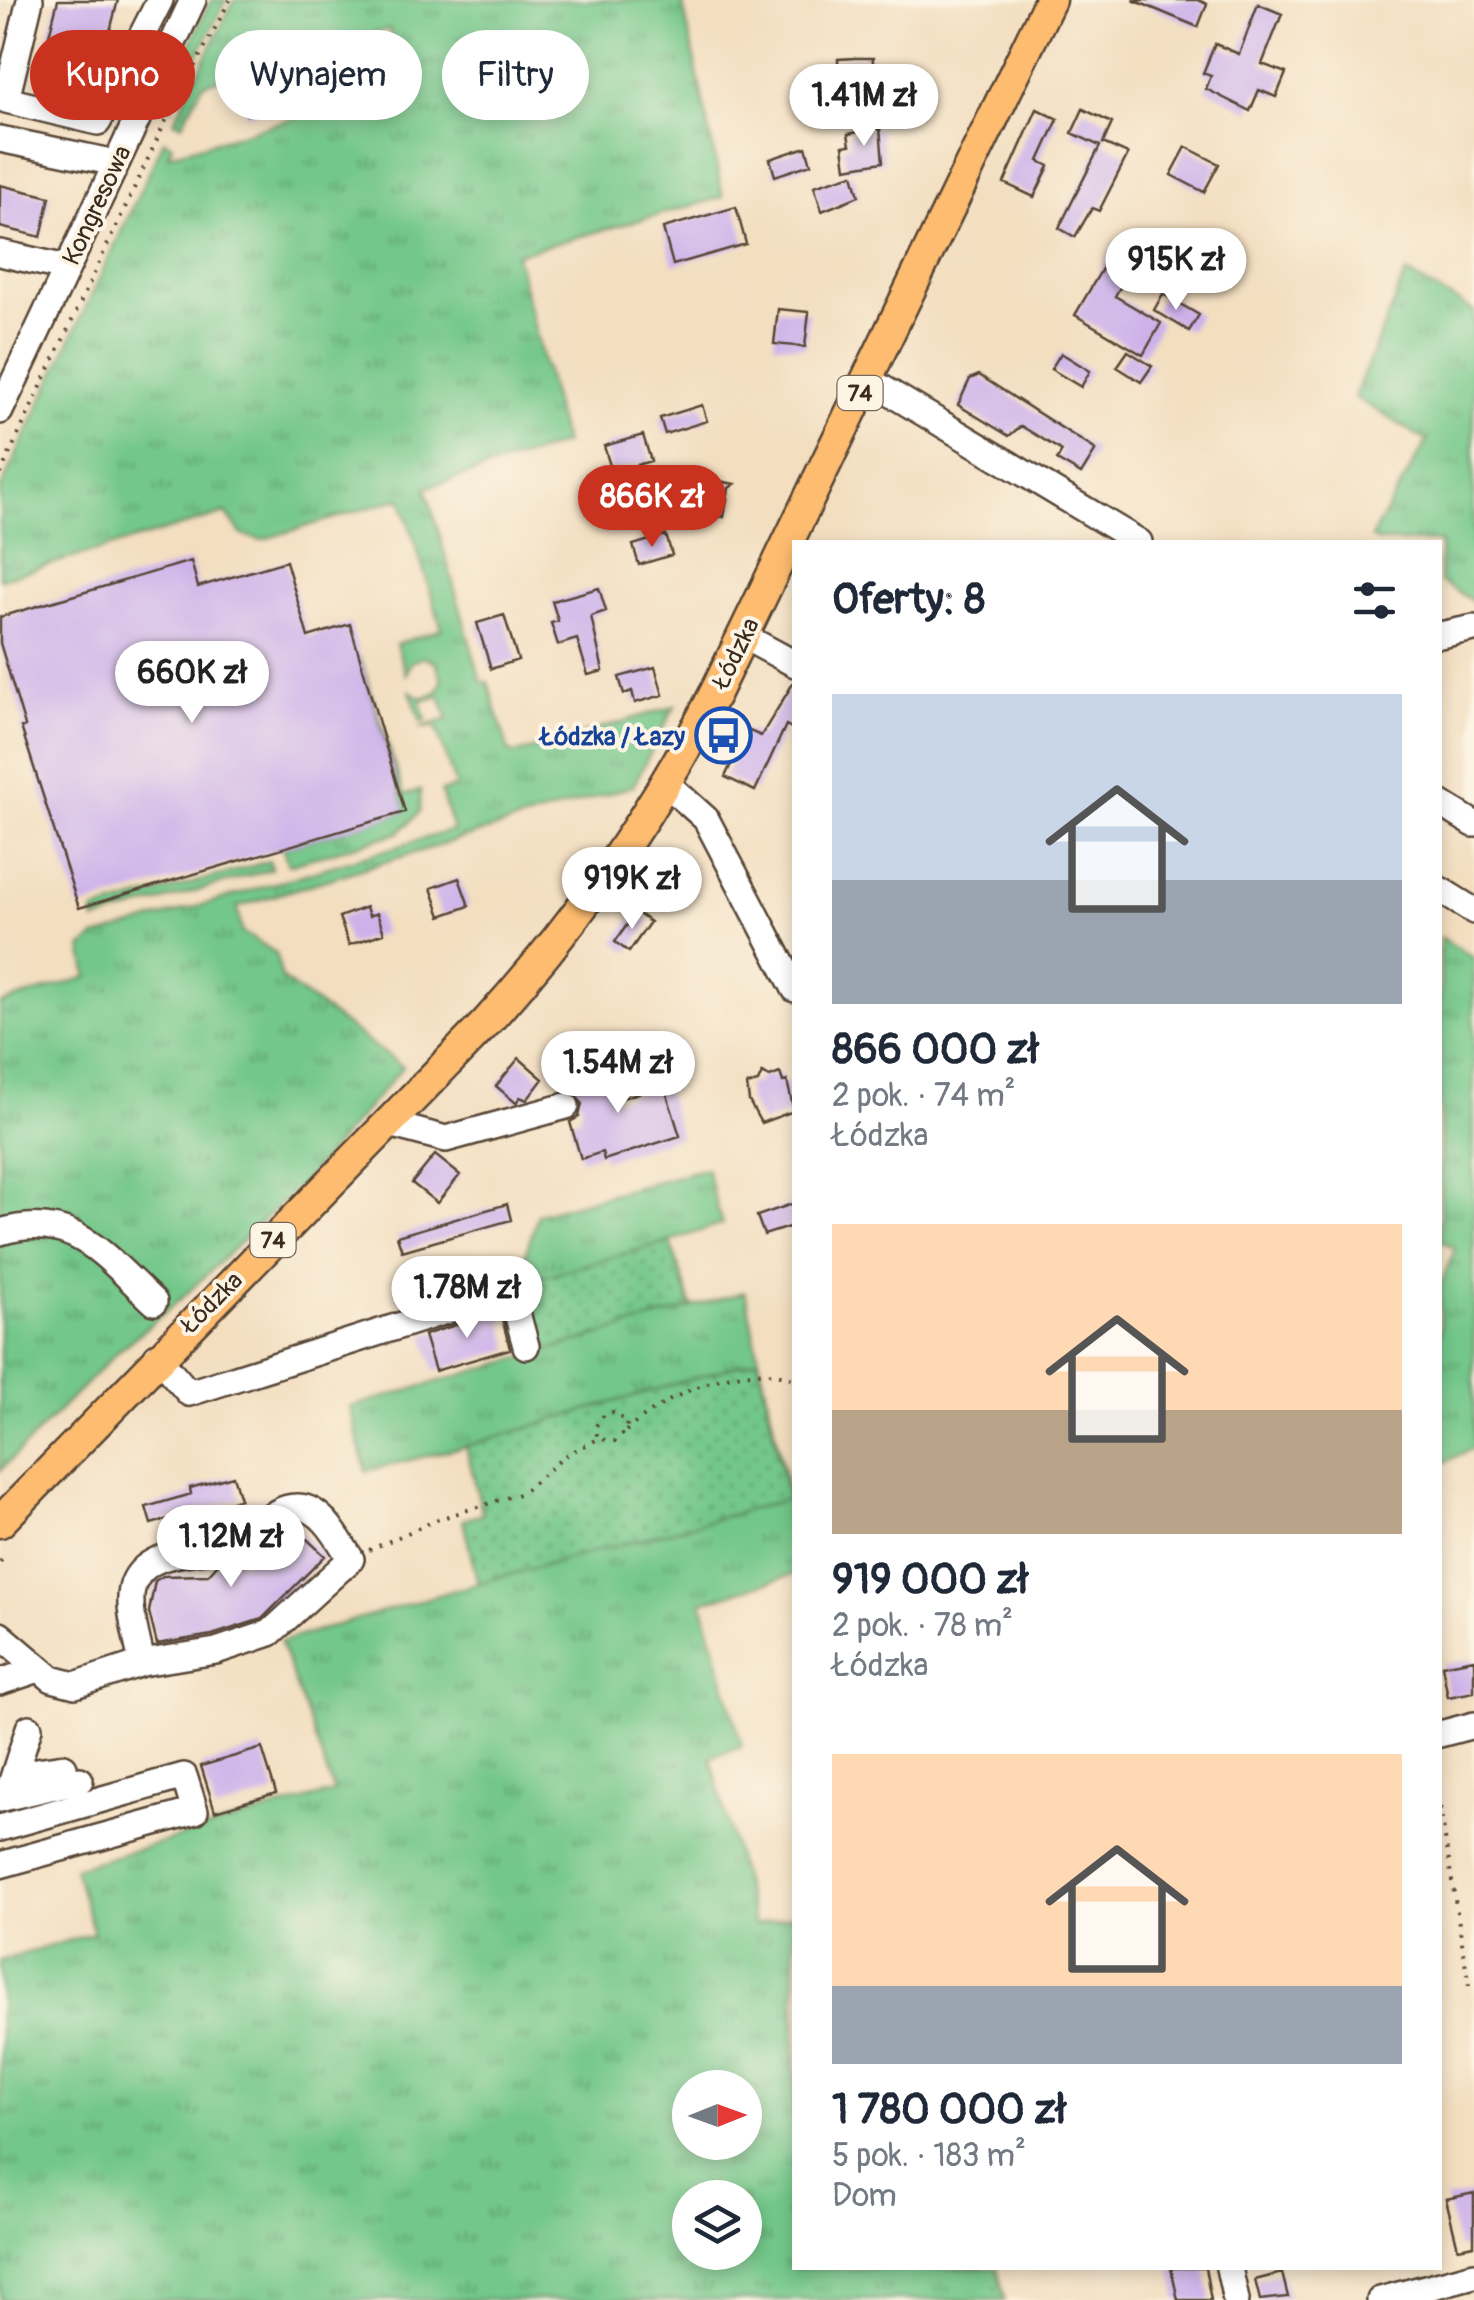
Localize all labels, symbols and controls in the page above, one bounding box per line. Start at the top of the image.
chip: Kupno [30,30,195,120]
chip: Wynajem [215,30,422,120]
chip: Filtry [442,30,589,120]
pin: 1.41M zł [761,64,967,149]
text: 1.41M zł [811,76,917,116]
street label: Kongresowa [56,141,139,270]
pin: 915K zł [1084,228,1268,313]
text: 915K zł [1127,240,1225,280]
road number: 74 [838,376,882,410]
pin: 866K zł [560,465,744,550]
text: 866K zł [600,477,704,517]
icon: filters [1347,573,1402,628]
text: Oferty: 8 [832,574,985,626]
street label: Łódzka [705,613,767,696]
pin: 660K zł [100,641,284,726]
text: 660K zł [137,653,247,693]
bus stop icon: Łódzka / Łazy [694,706,754,766]
place label: Łódzka / Łazy [538,722,685,753]
icon: home [1027,759,1207,939]
pin: 919K zł [540,847,724,932]
text: 919K zł [584,859,680,899]
text: 866 000 zł [832,1024,1039,1076]
pin: 1.54M zł [515,1031,721,1116]
text: 1.54M zł [563,1043,673,1083]
text: 2 pok. · 74 m² [832,1076,1016,1116]
text: Łódzka [832,1116,928,1156]
road number: 74 [250,1223,296,1257]
pin: 1.78M zł [364,1256,570,1341]
street label: Łódzka [173,1265,250,1342]
text: 1.78M zł [413,1268,521,1308]
icon: home [1027,1289,1207,1469]
pin: 1.12M zł [128,1505,334,1590]
text: 1.12M zł [179,1517,283,1557]
text: 919 000 zł [832,1554,1028,1606]
text: 2 pok. · 78 m² [832,1606,1013,1646]
text: Łódzka [832,1646,928,1686]
icon: home [1027,1819,1207,1999]
north arrow [672,2070,762,2160]
map controls [672,2070,762,2270]
text: 1 780 000 zł [832,2084,1066,2136]
text: 5 pok. · 183 m² [832,2136,1026,2176]
text: Dom [832,2176,897,2216]
button: layers [672,2180,762,2270]

